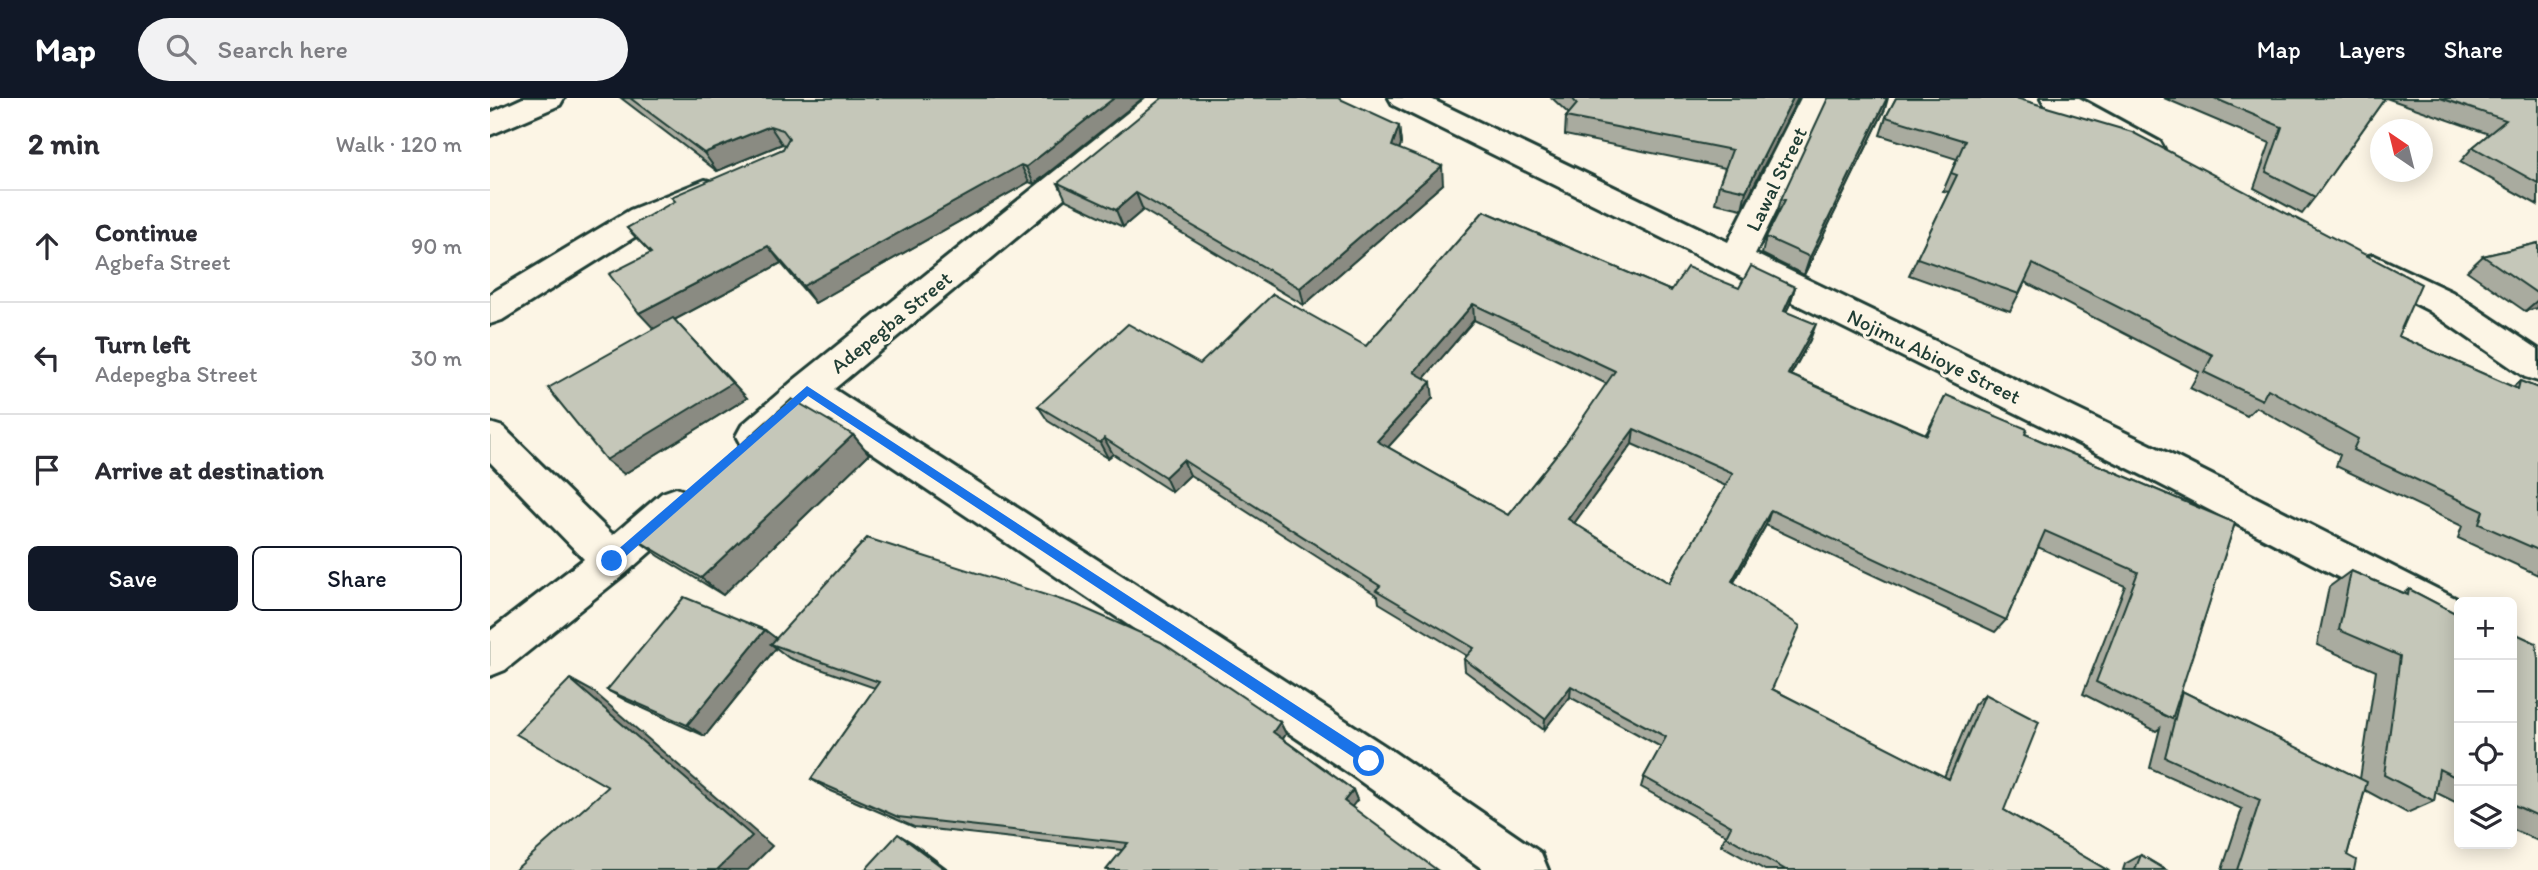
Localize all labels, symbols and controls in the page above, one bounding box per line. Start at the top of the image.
search box [138,18,628,81]
text: Map [35,30,96,69]
icon: search [162,30,200,68]
text: Search here [218,33,348,65]
text: Map [2257,35,2301,64]
text: Layers [2339,35,2406,64]
text: Share [2444,35,2503,64]
north arrow [2370,119,2433,182]
street label: Lawal Street [1740,123,1812,235]
text: 2 min [28,125,99,162]
text: Walk · 120 m [336,130,462,158]
text: Continue [95,216,198,248]
icon: ahead [28,227,66,265]
text: 90 m [411,232,462,260]
text: Agbefa Street [95,248,231,276]
street label: Adepegba Street [825,266,957,378]
street label: Nojimu Abioye Street [1843,303,2025,409]
text: Turn left [95,328,191,360]
icon: left [28,339,66,377]
text: 30 m [411,344,462,372]
text: Adepegba Street [95,360,258,388]
icon: arrive [28,451,66,489]
text: Arrive at destination [95,454,324,486]
route end [596,545,627,576]
button: Save [28,546,238,611]
button: Share [252,546,462,611]
map controls [2454,597,2517,849]
button: + [2454,597,2517,660]
button: − [2454,660,2517,723]
button: locate [2454,723,2517,786]
route start [1353,745,1384,776]
button: layers [2454,786,2517,849]

